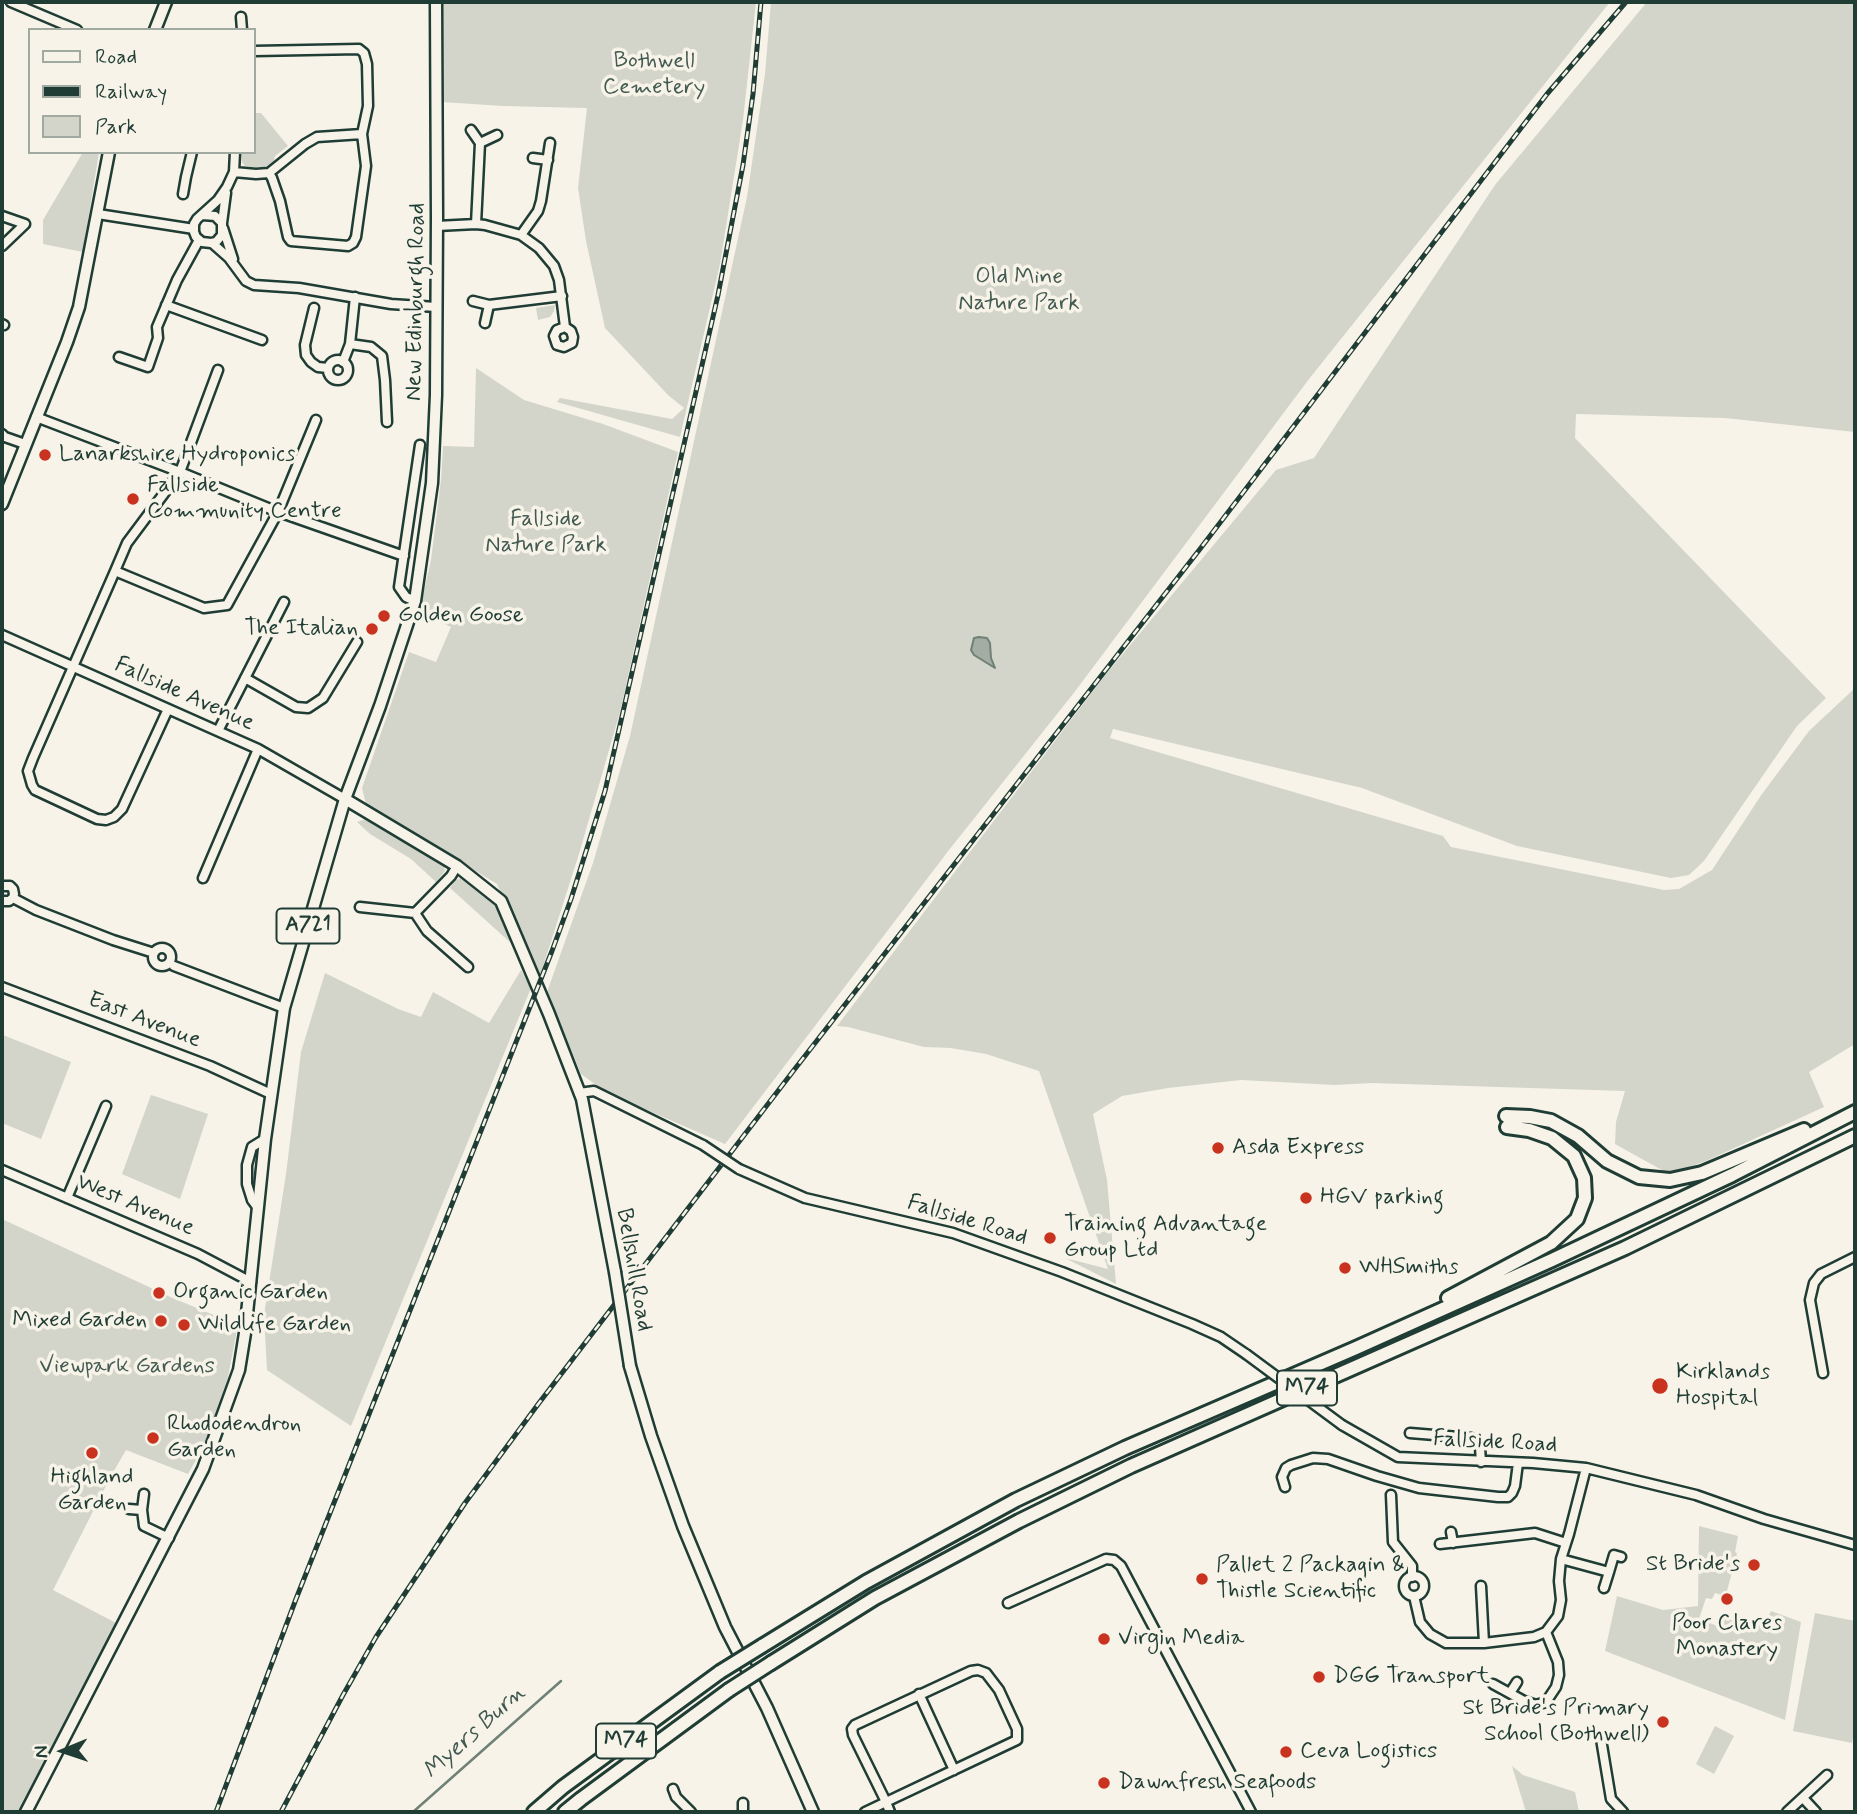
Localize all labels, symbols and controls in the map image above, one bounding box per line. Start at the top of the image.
legend [28,28,256,154]
text: Road [95,43,137,71]
park label: Bothwell Cemetery [603,48,705,102]
text: Railway [95,78,167,106]
text: Park [95,113,137,141]
street label: New Edinburgh Road [401,203,433,401]
park label: Old Mine Nature Park [958,264,1080,318]
place label: Lanarkshire Hydroponics [59,441,295,469]
marker: Lanarkshire Hydroponics [37,447,53,463]
place label: Fallside Community Centre [147,472,342,526]
marker: Fallside Community Centre [125,491,141,507]
park label: Fallside Nature Park [485,506,607,560]
place label: Golden Goose [398,602,524,630]
marker: Golden Goose [376,608,392,624]
place label: The Italian [244,615,358,643]
marker: The Italian [364,621,380,637]
street label: Fallside Avenue [110,652,258,738]
road number: A721 [276,908,340,944]
street label: East Avenue [84,987,204,1055]
place label: Asda Express [1232,1134,1364,1162]
marker: Asda Express [1210,1140,1226,1156]
street label: West Avenue [72,1169,198,1243]
place label: HGV parking [1320,1184,1444,1212]
street label: Fallside Road [904,1190,1030,1252]
marker: HGV parking [1298,1190,1314,1206]
street label: Bellshill Road [609,1206,657,1334]
place label: Training Advantage Group Ltd [1064,1211,1267,1265]
marker: Training Advantage Group Ltd [1042,1230,1058,1246]
place label: WHSmiths [1359,1254,1458,1282]
marker: WHSmiths [1337,1260,1353,1276]
place label: Organic Garden [173,1279,328,1307]
marker: Organic Garden [151,1285,167,1301]
place label: Mixed Garden [12,1307,147,1335]
place label: Wildlife Garden [198,1311,351,1339]
marker: Mixed Garden [153,1313,169,1329]
marker: Wildlife Garden [176,1317,192,1333]
park label: Viewpark Gardens [39,1353,215,1381]
place label: Kirklands Hospital [1676,1359,1770,1413]
road number: M74 [1277,1370,1337,1406]
marker: Kirklands Hospital [1650,1376,1670,1396]
place label: Rhododendron Garden [167,1411,301,1465]
street label: Fallside Road [1432,1426,1558,1460]
marker: Rhododendron Garden [145,1430,161,1446]
marker: Highland Garden [84,1445,100,1461]
place label: Highland Garden [50,1464,134,1518]
place label: St Bride's [1646,1551,1740,1579]
place label: Pallet 2 Packagin & Thistle Scientific [1216,1552,1405,1606]
marker: St Bride's [1746,1557,1762,1573]
marker: Pallet 2 Packagin & Thistle Scientific [1194,1571,1210,1587]
marker: Poor Clares Monastery [1719,1591,1735,1607]
place label: Poor Clares Monastery [1672,1610,1782,1664]
place label: Virgin Media [1118,1625,1244,1653]
marker: Virgin Media [1096,1631,1112,1647]
place label: DGG Transport [1333,1663,1490,1691]
marker: DGG Transport [1311,1669,1327,1685]
water label: Myers Burn [418,1680,532,1786]
place label: St Bride's Primary School (Bothwell) [1462,1695,1649,1749]
marker: St Bride's Primary School (Bothwell) [1655,1714,1671,1730]
north arrow [28,1716,98,1786]
road number: M74 [596,1724,656,1758]
place label: Ceva Logistics [1300,1738,1437,1766]
marker: Ceva Logistics [1278,1744,1294,1760]
text: N [29,1745,54,1759]
place label: Dawnfresh Seafoods [1118,1769,1316,1797]
marker: Dawnfresh Seafoods [1096,1775,1112,1791]

